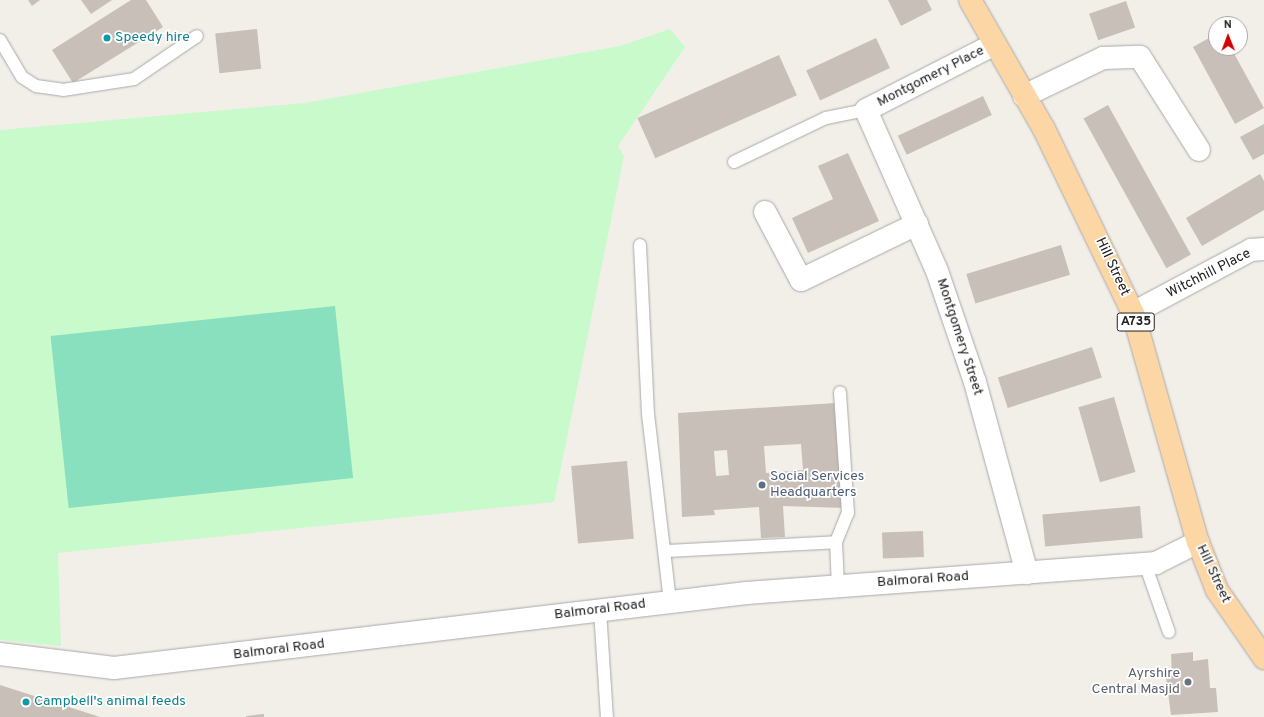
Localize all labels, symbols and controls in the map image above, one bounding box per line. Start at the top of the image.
north arrow [1208,16,1248,56]
text: N [1224,18,1232,32]
place label: Speedy hire [115,30,190,46]
marker: Speedy hire [102,33,112,43]
street label: Montgomery Place [875,43,987,111]
street label: Hill Street [1091,235,1133,299]
street label: Witchhill Place [1164,246,1254,302]
street label: Montgomery Street [932,276,986,398]
road number: A735 [1116,311,1156,333]
place label: Social Services Headquarters [770,469,864,502]
marker: Social Services Headquarters [757,480,767,490]
street label: Hill Street [1192,542,1234,606]
street label: Balmoral Road [877,568,969,592]
street label: Balmoral Road [553,596,647,624]
street label: Balmoral Road [232,636,326,664]
place label: Ayrshire Central Masjid [1092,666,1180,698]
marker: Ayrshire Central Masjid [1183,677,1193,687]
place label: Campbell's animal feeds [34,694,186,710]
marker: Campbell's animal feeds [21,697,31,707]

